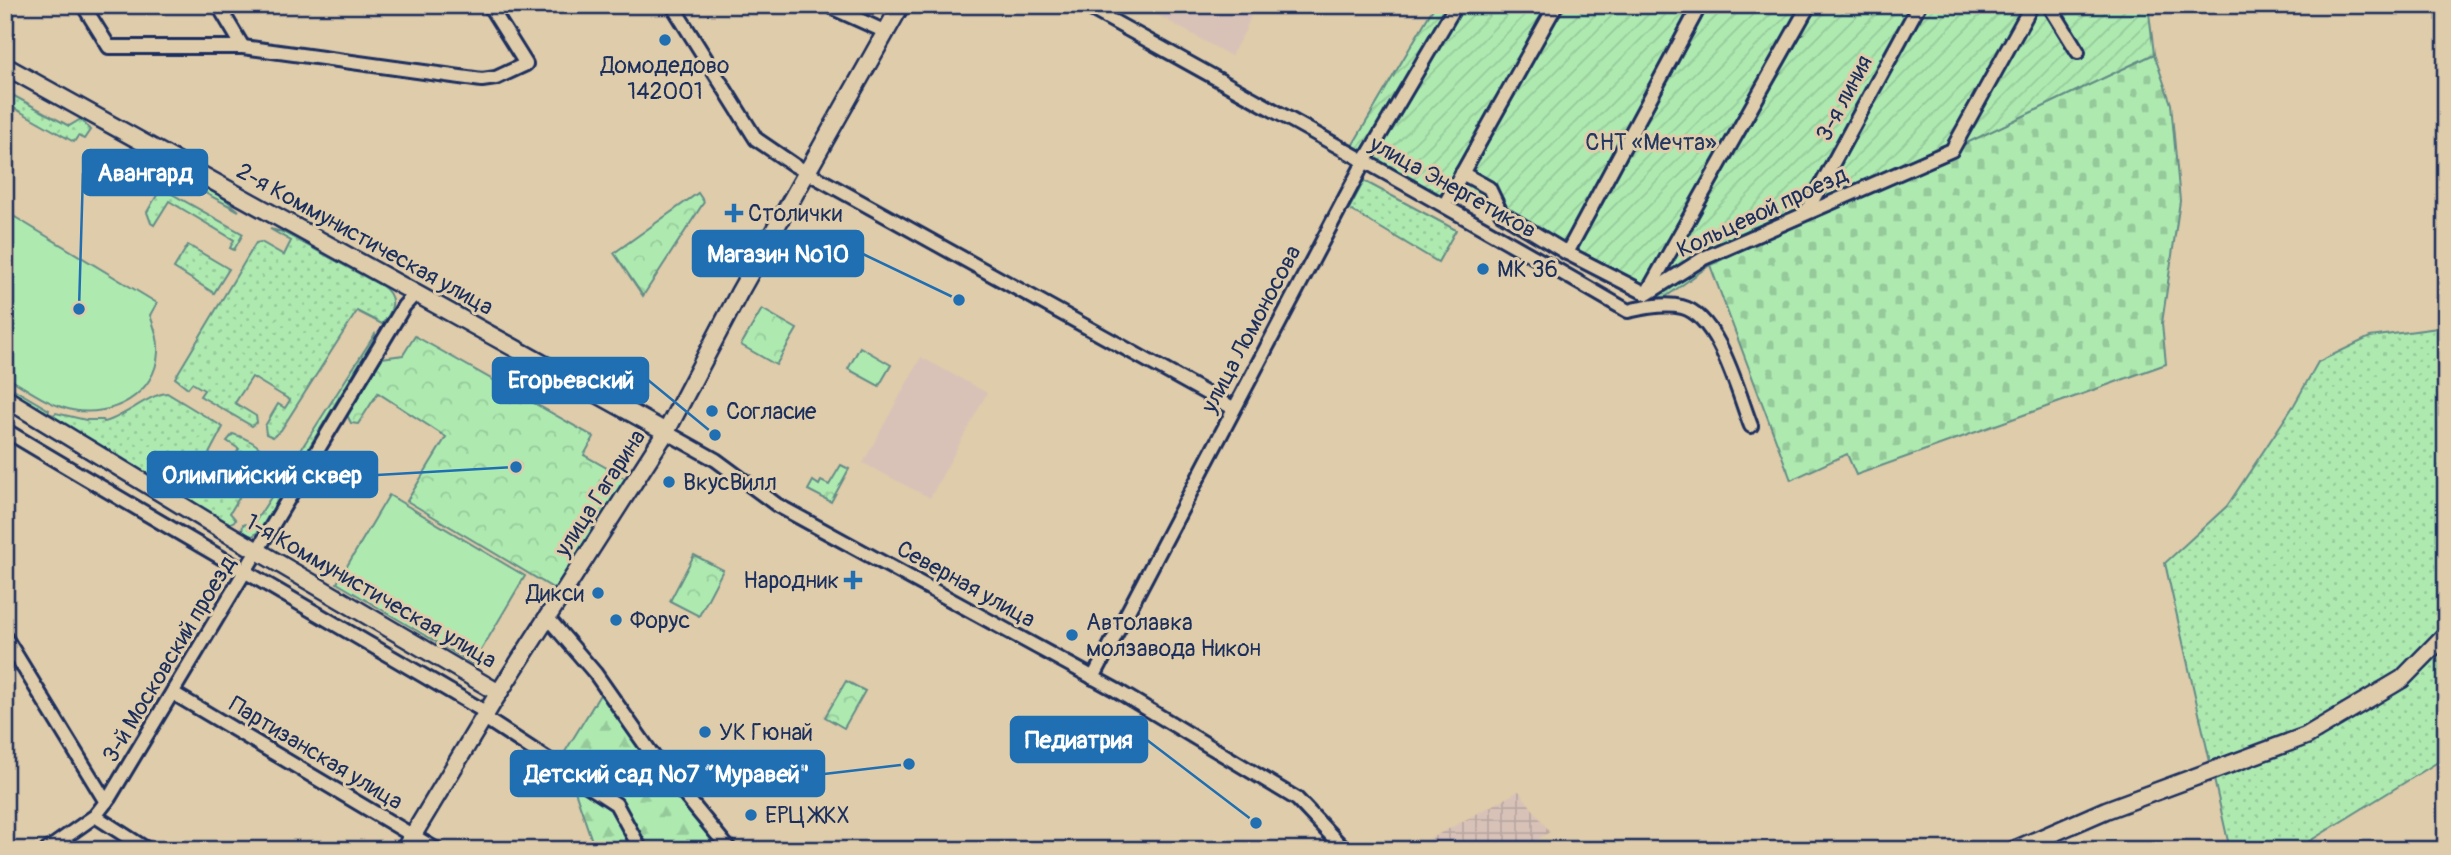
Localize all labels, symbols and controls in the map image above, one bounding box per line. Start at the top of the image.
marker: Домодедово 142001 [657,32,673,48]
street label: 3-я линия [1809,50,1879,146]
place label: Домодедово 142001 [600,51,729,106]
park label: СНТ «Мечта» [1585,128,1717,157]
street label: улица Энергетиков [1364,129,1541,245]
callout: Авангард [83,150,207,195]
street label: 2-я Коммунистическая улица [232,156,498,322]
text: Авангард [97,159,193,188]
street label: Кольцевой проезд [1672,160,1852,264]
place label: Столички [748,199,842,228]
marker: Столички [726,205,742,221]
callout: Магазин №10 [693,231,863,276]
text: Магазин №10 [707,240,849,269]
street label: улица Ломоносова [1194,240,1307,419]
place label: МК 36 [1497,255,1558,284]
marker: МК 36 [1475,261,1491,277]
callout: Егорьевский [493,358,648,403]
text: Егорьевский [508,366,634,395]
place label: Согласие [726,397,817,426]
marker: Согласие [704,403,720,419]
street label: улица Гагарина [548,424,652,563]
callout: Олимпийский сквер [148,452,377,497]
text: Олимпийский сквер [162,461,362,490]
place label: ВкусВилл [683,468,777,497]
marker: ВкусВилл [661,474,677,490]
street label: 1-я Коммунистическая улица [240,507,502,675]
street label: Северная улица [891,534,1041,634]
street label: 3-й Московский проезд [96,550,242,768]
place label: Народник [743,566,839,595]
marker: Народник [845,572,861,588]
place label: Дикси [525,579,584,608]
marker: Дикси [590,585,606,601]
place label: Форус [630,606,690,635]
place label: Автолавка молзавода Никон [1086,608,1261,663]
marker: Форус [608,612,624,628]
marker: Автолавка молзавода Никон [1064,627,1080,643]
street label: Партизанская улица [224,690,408,816]
callout: Педиатрия [1011,717,1147,762]
place label: УК Гюнай [719,718,813,747]
marker: УК Гюнай [697,724,713,740]
text: Педиатрия [1025,726,1133,755]
callout: Детский сад №7 “Муравей" [511,751,824,796]
text: Детский сад №7 “Муравей" [522,760,810,789]
place label: ЕРЦ ЖКХ [765,801,849,830]
marker: ЕРЦ ЖКХ [743,807,759,823]

